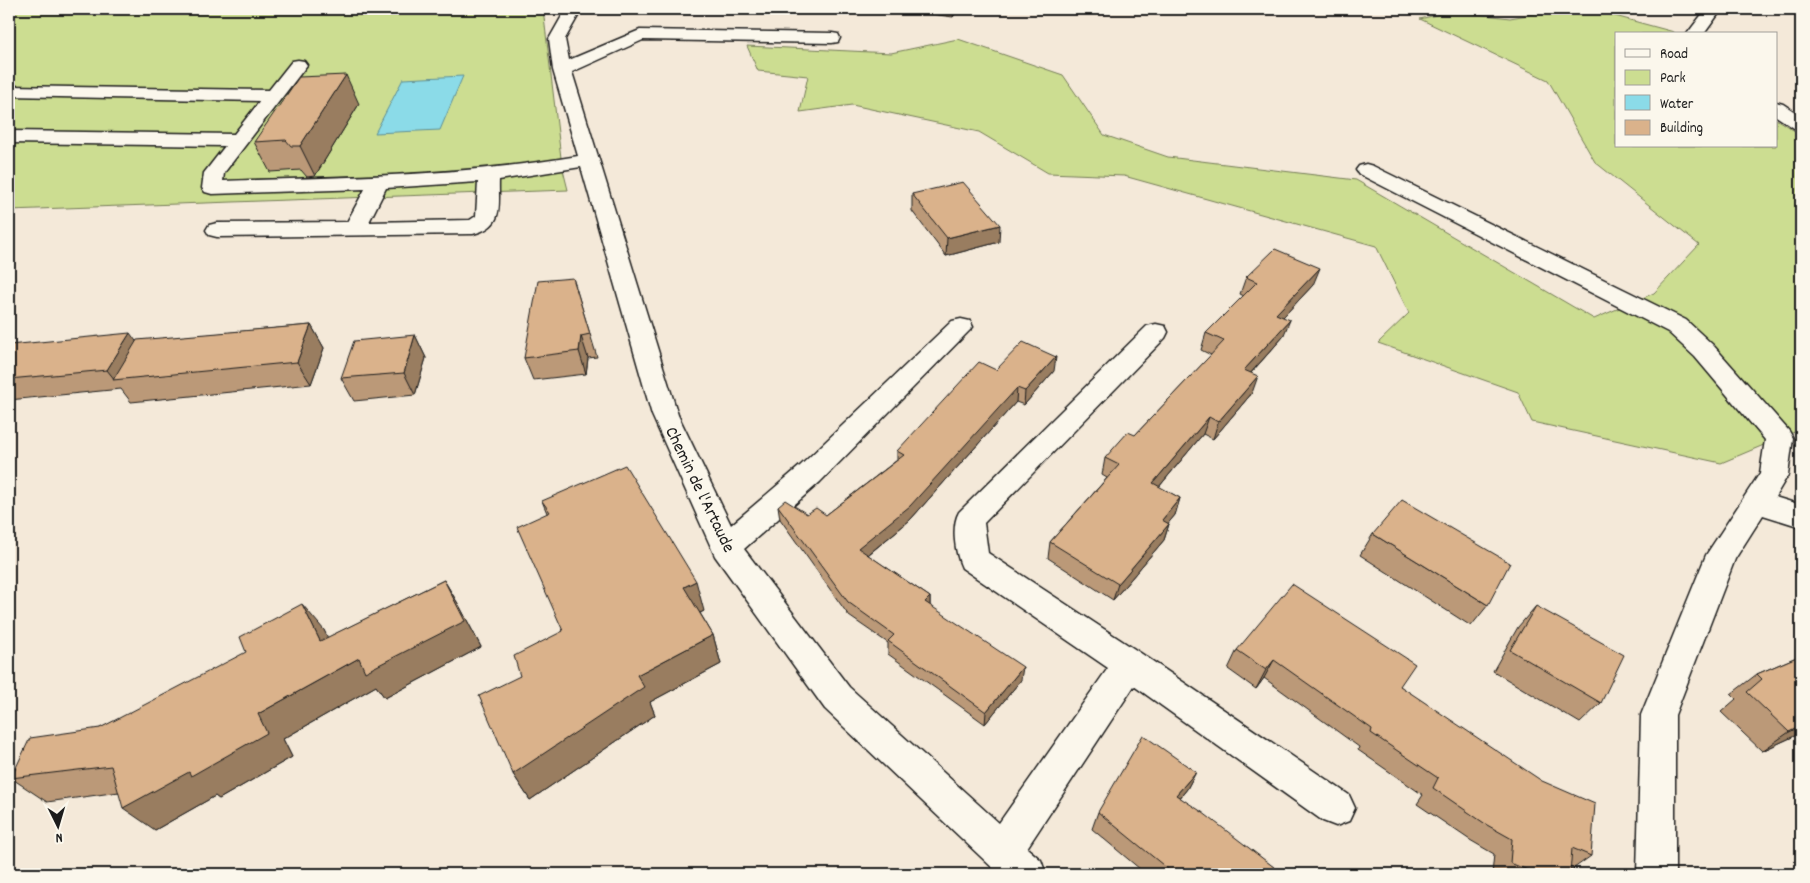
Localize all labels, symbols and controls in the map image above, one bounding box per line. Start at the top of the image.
legend [1615,32,1778,148]
text: Road [1660,44,1688,66]
text: Park [1660,68,1686,90]
text: Water [1660,94,1694,116]
text: Building [1660,118,1703,140]
street label: Chemin de l'Artaude [657,423,740,557]
north arrow [32,800,82,850]
text: N [55,827,63,847]

